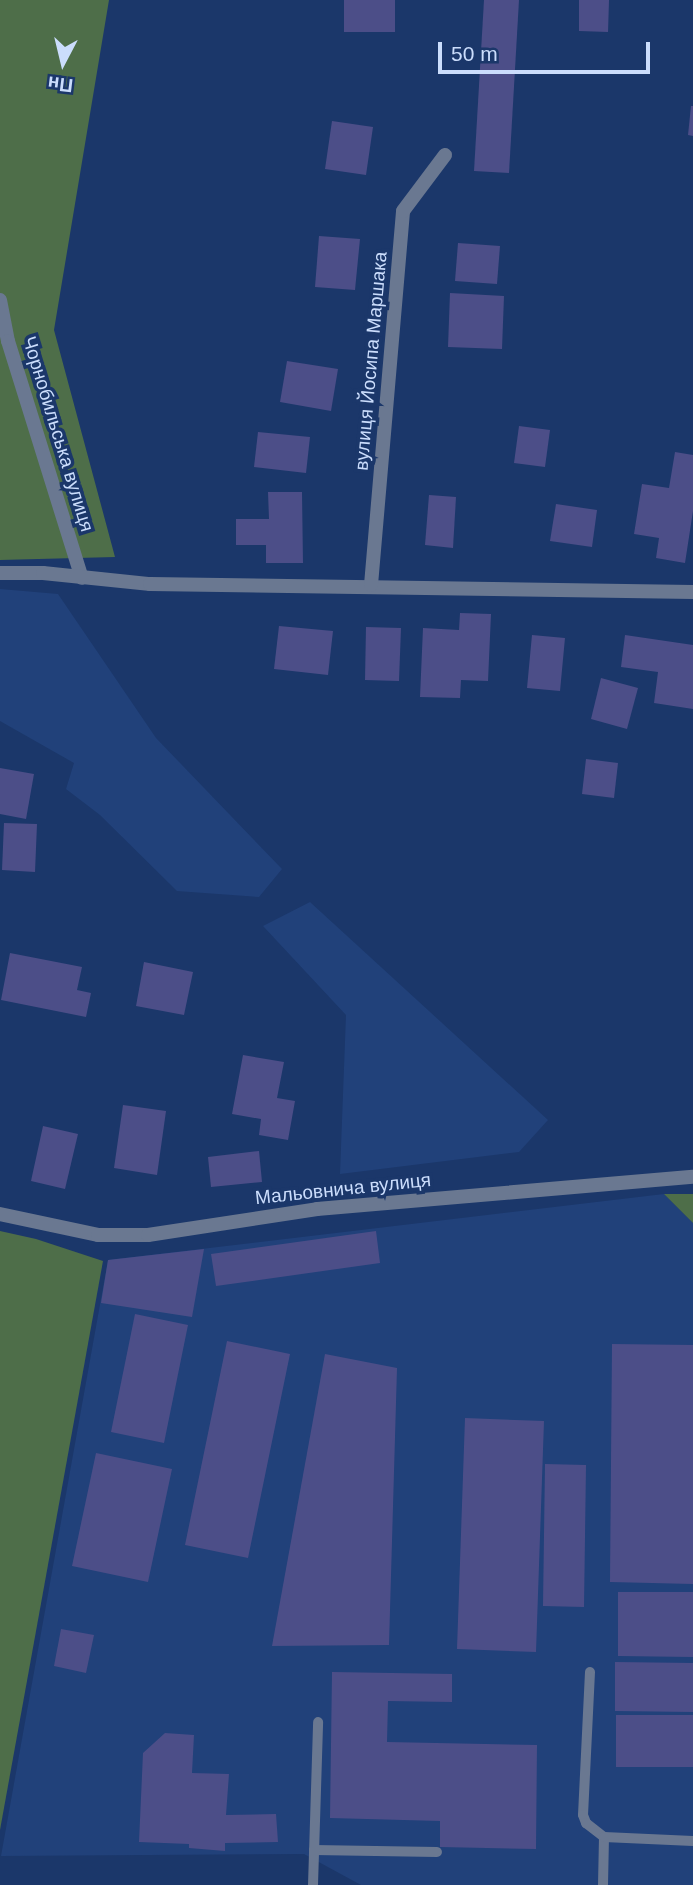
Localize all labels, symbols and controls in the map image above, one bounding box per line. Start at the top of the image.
north arrow [28,28,98,98]
scale bar [441,28,653,72]
text: 50 m [451,42,498,65]
text: Пн [47,72,74,96]
street label: вулиця Йосипа Маршака [350,251,392,471]
street label: Чорнобильська вулиця [17,334,99,534]
street label: Мальовнича вулиця [254,1168,432,1210]

